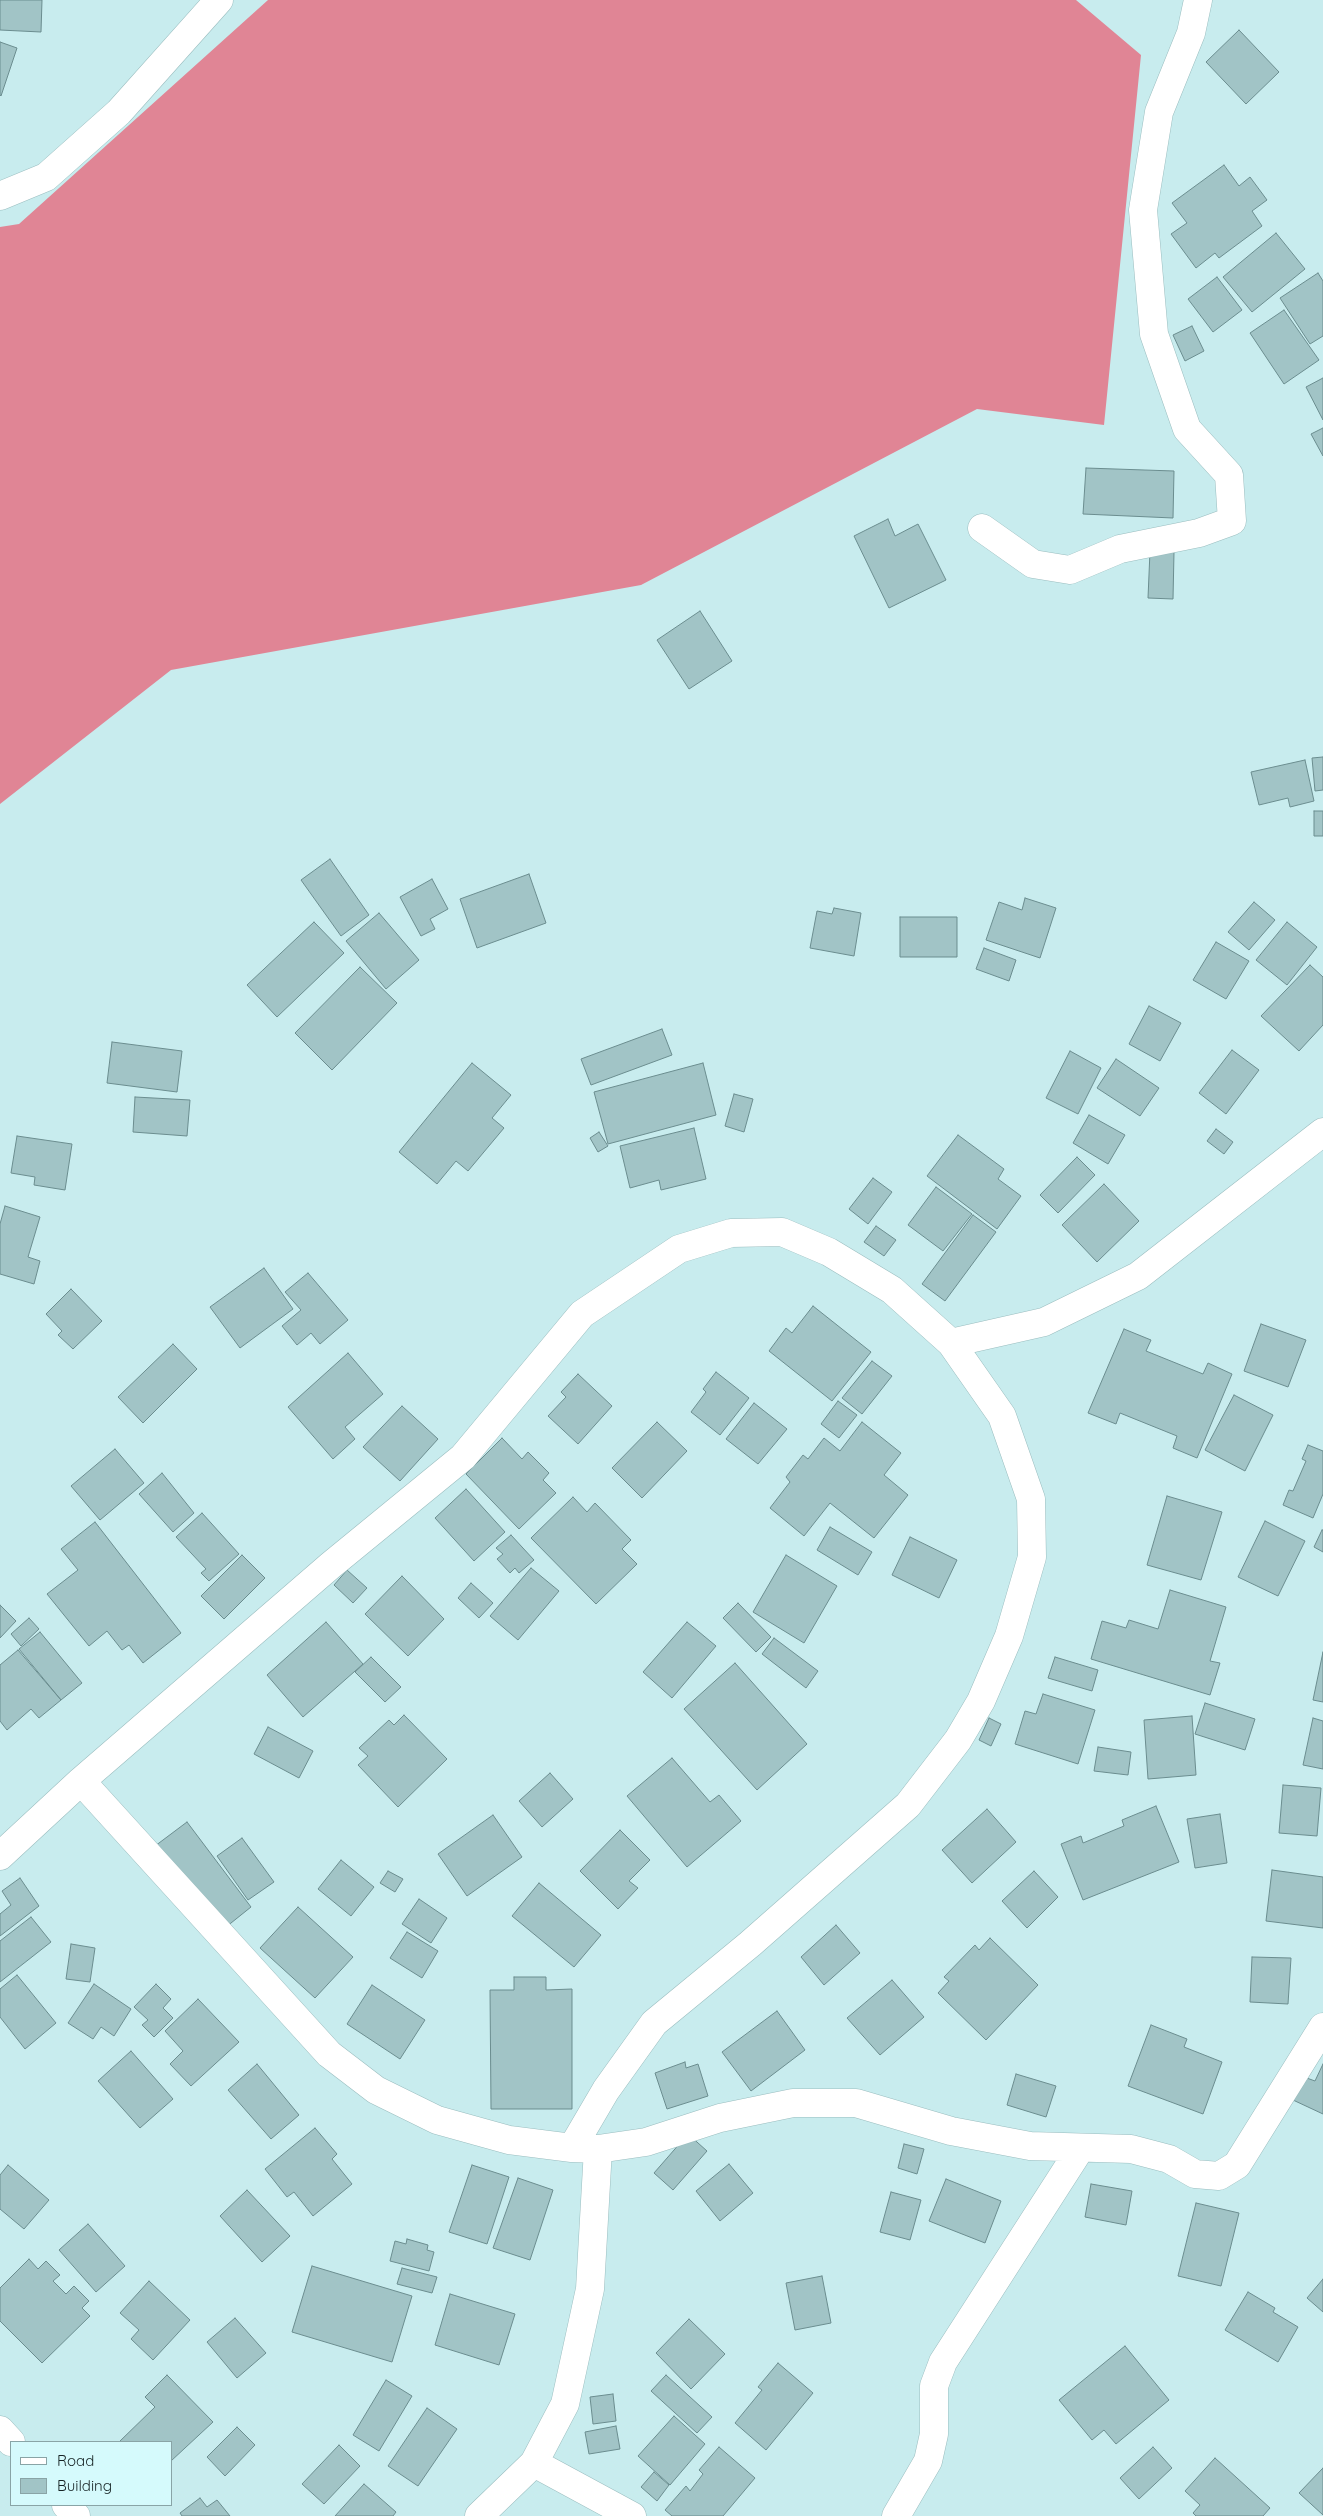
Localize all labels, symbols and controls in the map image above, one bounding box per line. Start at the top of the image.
legend [10,2441,172,2506]
text: Road [57,2451,94,2470]
text: Building [57,2476,112,2495]

